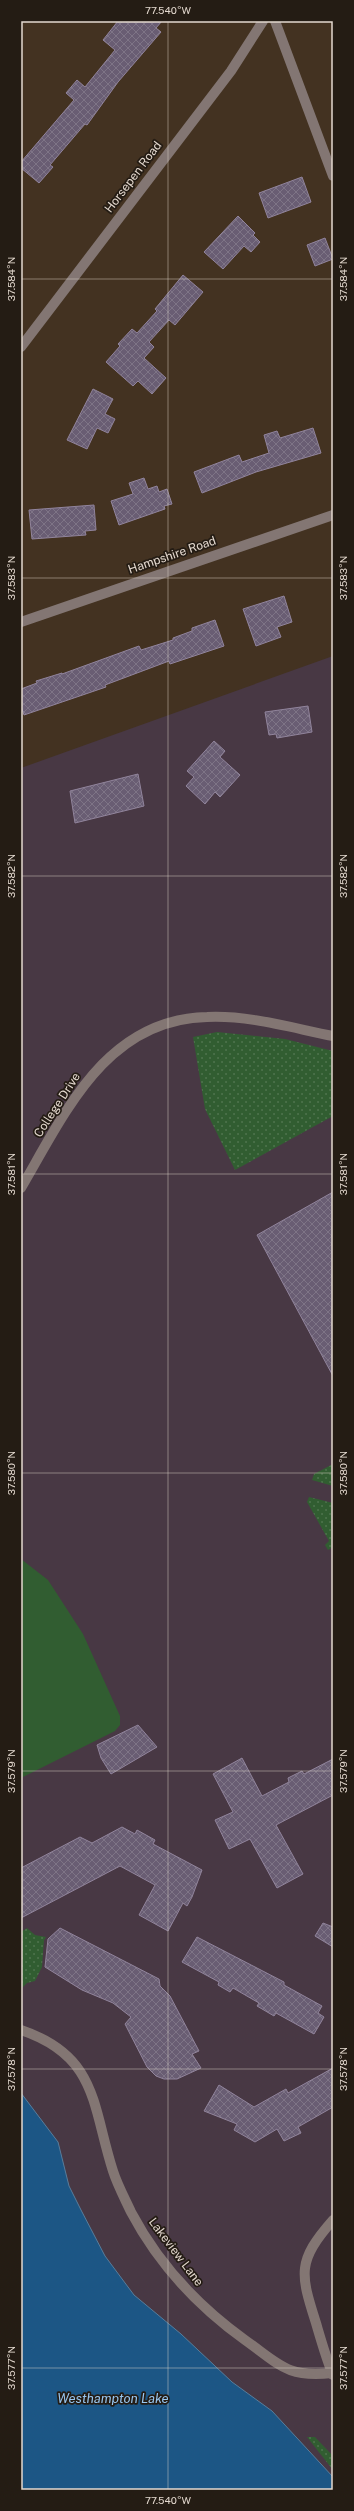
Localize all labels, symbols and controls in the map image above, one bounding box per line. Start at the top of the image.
text: 77.540°W [145,4,192,16]
street label: Horsepen Road [102,139,164,215]
text: 37.584°N [5,257,17,301]
text: 37.584°N [337,257,349,301]
street label: Hampshire Road [126,533,218,577]
text: 37.583°N [5,556,17,600]
text: 37.583°N [337,556,349,600]
text: 37.582°N [5,854,17,898]
text: 37.582°N [337,854,349,898]
street label: College Drive [31,1070,83,1140]
text: 37.581°N [5,1153,17,1195]
text: 37.581°N [337,1153,349,1195]
text: 37.580°N [5,1451,17,1495]
text: 37.580°N [337,1451,349,1495]
text: 37.579°N [5,1749,17,1793]
text: 37.579°N [337,1749,349,1793]
text: 37.578°N [5,2047,17,2091]
text: 37.578°N [337,2047,349,2091]
street label: Lakeview Lane [146,2215,206,2289]
text: 37.577°N [5,2346,17,2390]
text: 37.577°N [337,2346,349,2390]
water label: Westhampton Lake [57,2391,169,2406]
text: 77.540°W [145,2494,192,2506]

